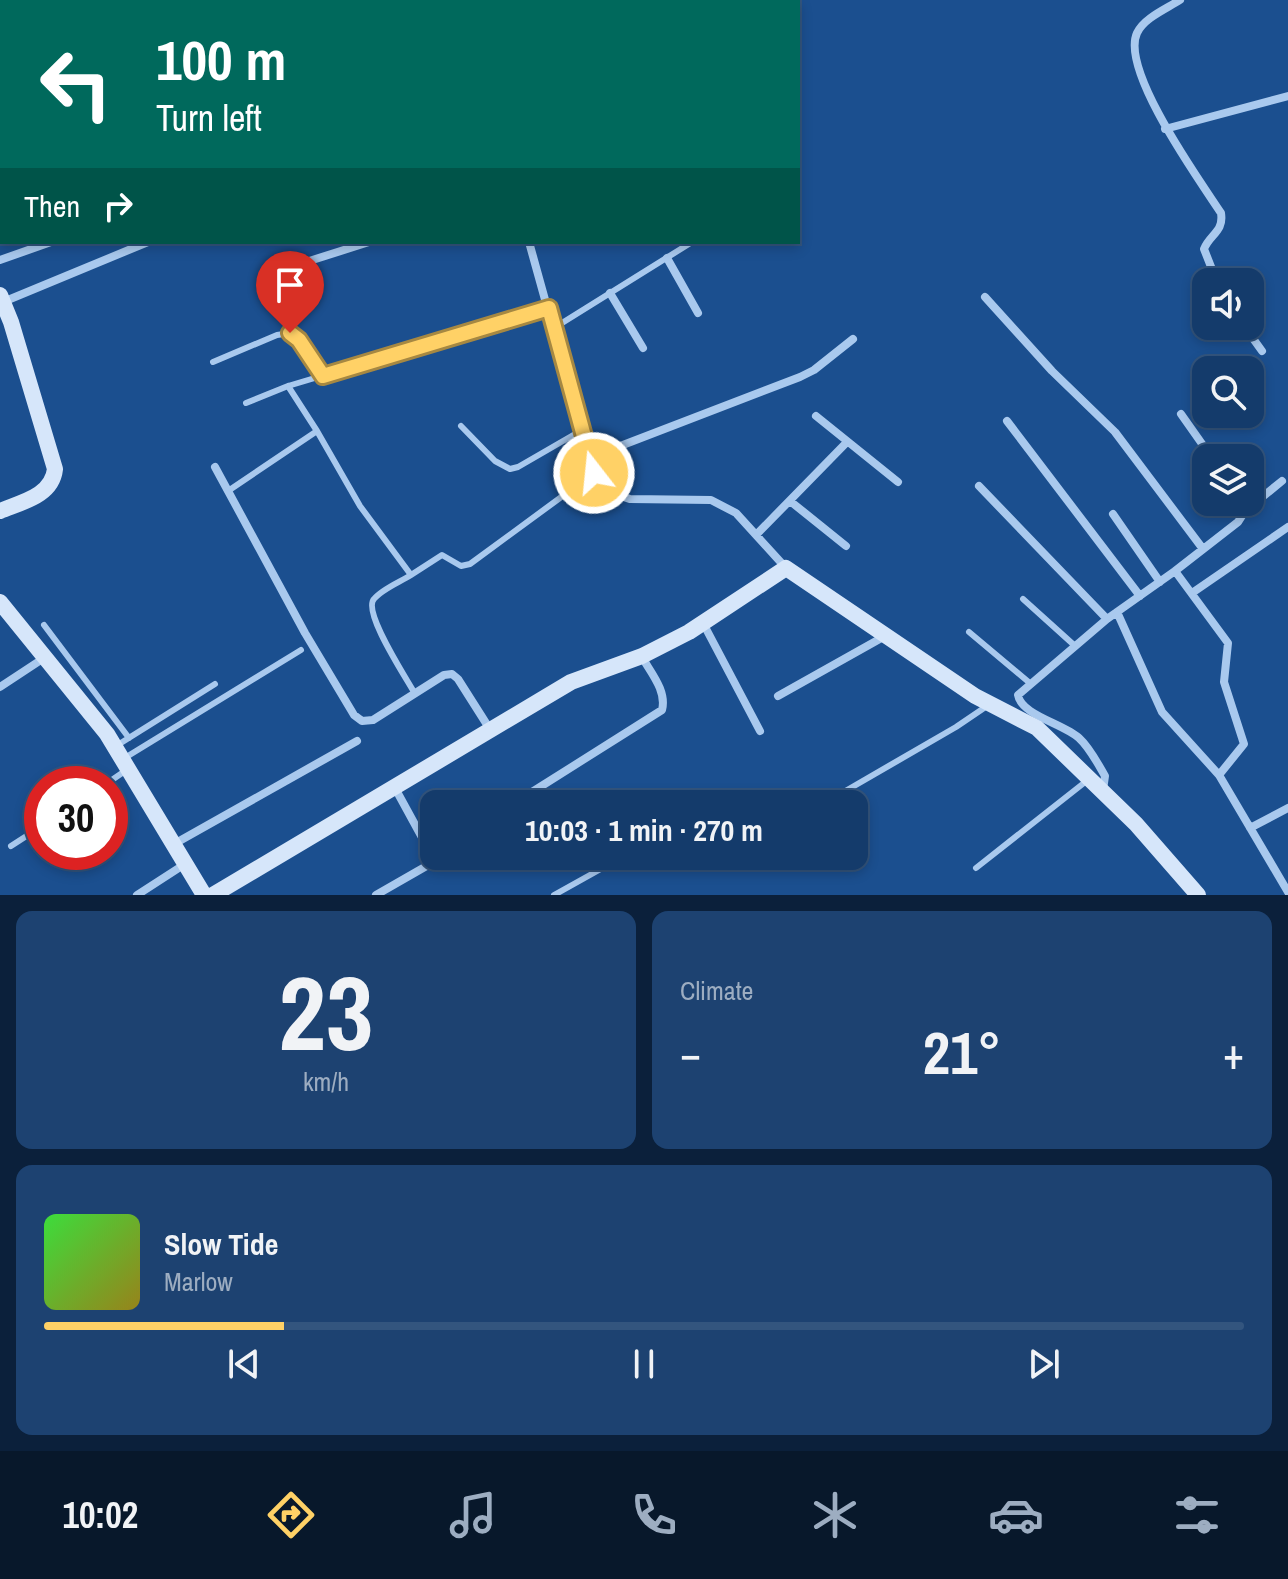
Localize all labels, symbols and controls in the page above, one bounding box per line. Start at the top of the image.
text: 100 m [156,22,286,97]
icon: left [24,32,128,136]
text: Turn left [156,94,262,142]
icon: right [96,184,140,228]
text: Then [24,186,80,226]
pin [256,251,324,333]
icon: arrive [268,263,312,307]
map controls [1192,268,1264,516]
button: sound [1192,268,1264,340]
button: search [1192,356,1264,428]
position arrow [552,431,636,515]
button: layers [1192,444,1264,516]
speed limit sign: 30 [24,766,128,870]
text: 10:03 · 1 min · 270 m [525,810,763,850]
text: 23 [279,942,373,1082]
text: Climate [680,973,753,1008]
text: 21° [923,1012,1001,1093]
text: − [680,1023,701,1083]
text: + [1223,1023,1244,1083]
text: km/h [303,1064,349,1099]
text: Slow Tide [164,1224,278,1264]
text: Marlow [164,1264,233,1299]
icon: previous [222,1342,266,1386]
icon: pause [622,1342,666,1386]
icon: next [1022,1342,1066,1386]
icon: directions [263,1487,319,1543]
icon: music [445,1487,501,1543]
icon: phone [626,1487,682,1543]
icon: climate [807,1487,863,1543]
icon: car [988,1487,1044,1543]
icon: filters [1169,1487,1225,1543]
text: 10:02 [63,1491,138,1539]

